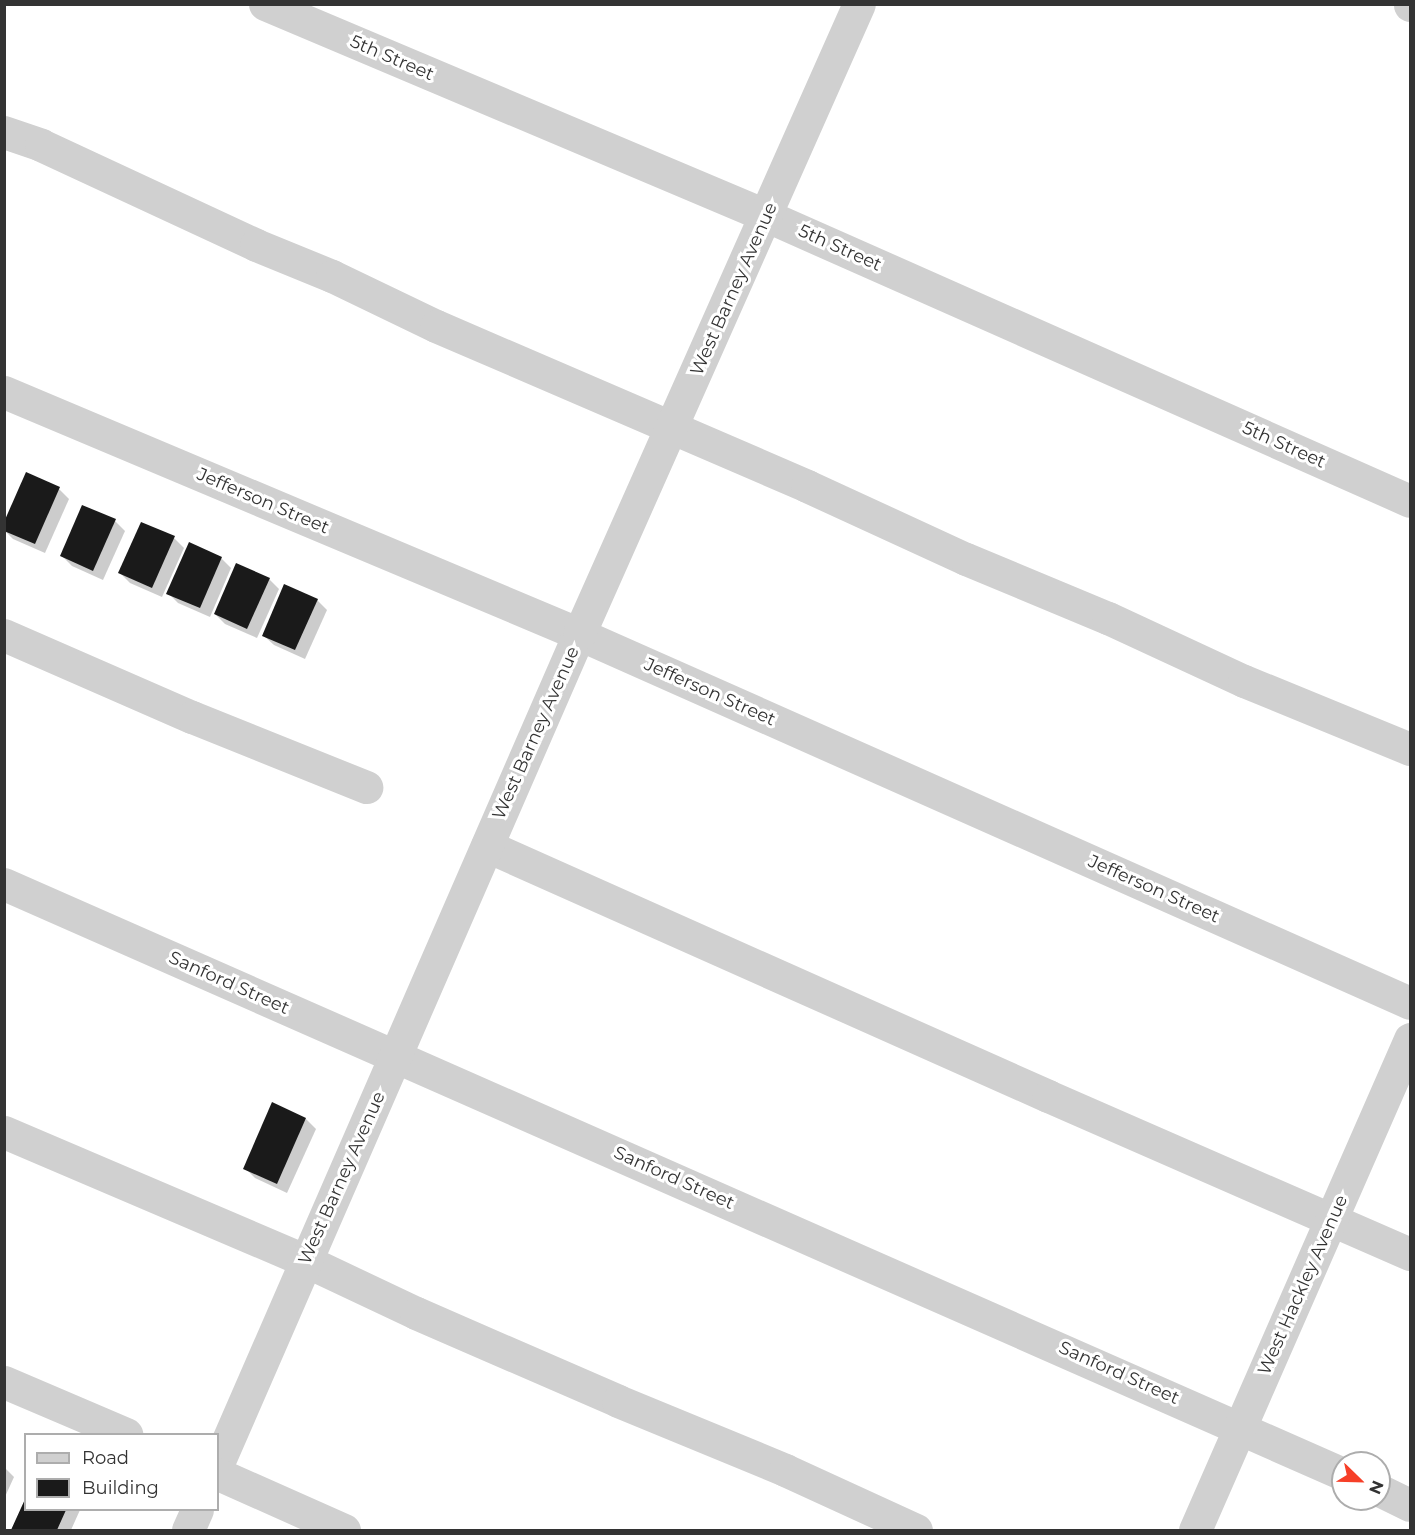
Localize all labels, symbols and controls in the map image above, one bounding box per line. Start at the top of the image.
street label: 5th Street [347,31,437,85]
street label: West Barney Avenue [686,199,782,379]
street label: 5th Street [795,220,885,276]
street label: 5th Street [1239,417,1329,473]
street label: Jefferson Street [194,463,332,539]
street label: West Barney Avenue [488,643,584,823]
street label: Jefferson Street [641,653,779,731]
street label: Jefferson Street [1085,850,1223,928]
street label: Sanford Street [165,947,293,1019]
street label: West Barney Avenue [294,1088,390,1268]
street label: Sanford Street [610,1142,738,1214]
street label: West Hackley Avenue [1254,1192,1352,1378]
street label: Sanford Street [1055,1337,1183,1409]
legend [24,1433,219,1511]
text: Road [82,1447,129,1469]
north arrow [1331,1451,1391,1511]
text: Building [82,1477,159,1499]
text: N [1365,1478,1387,1497]

